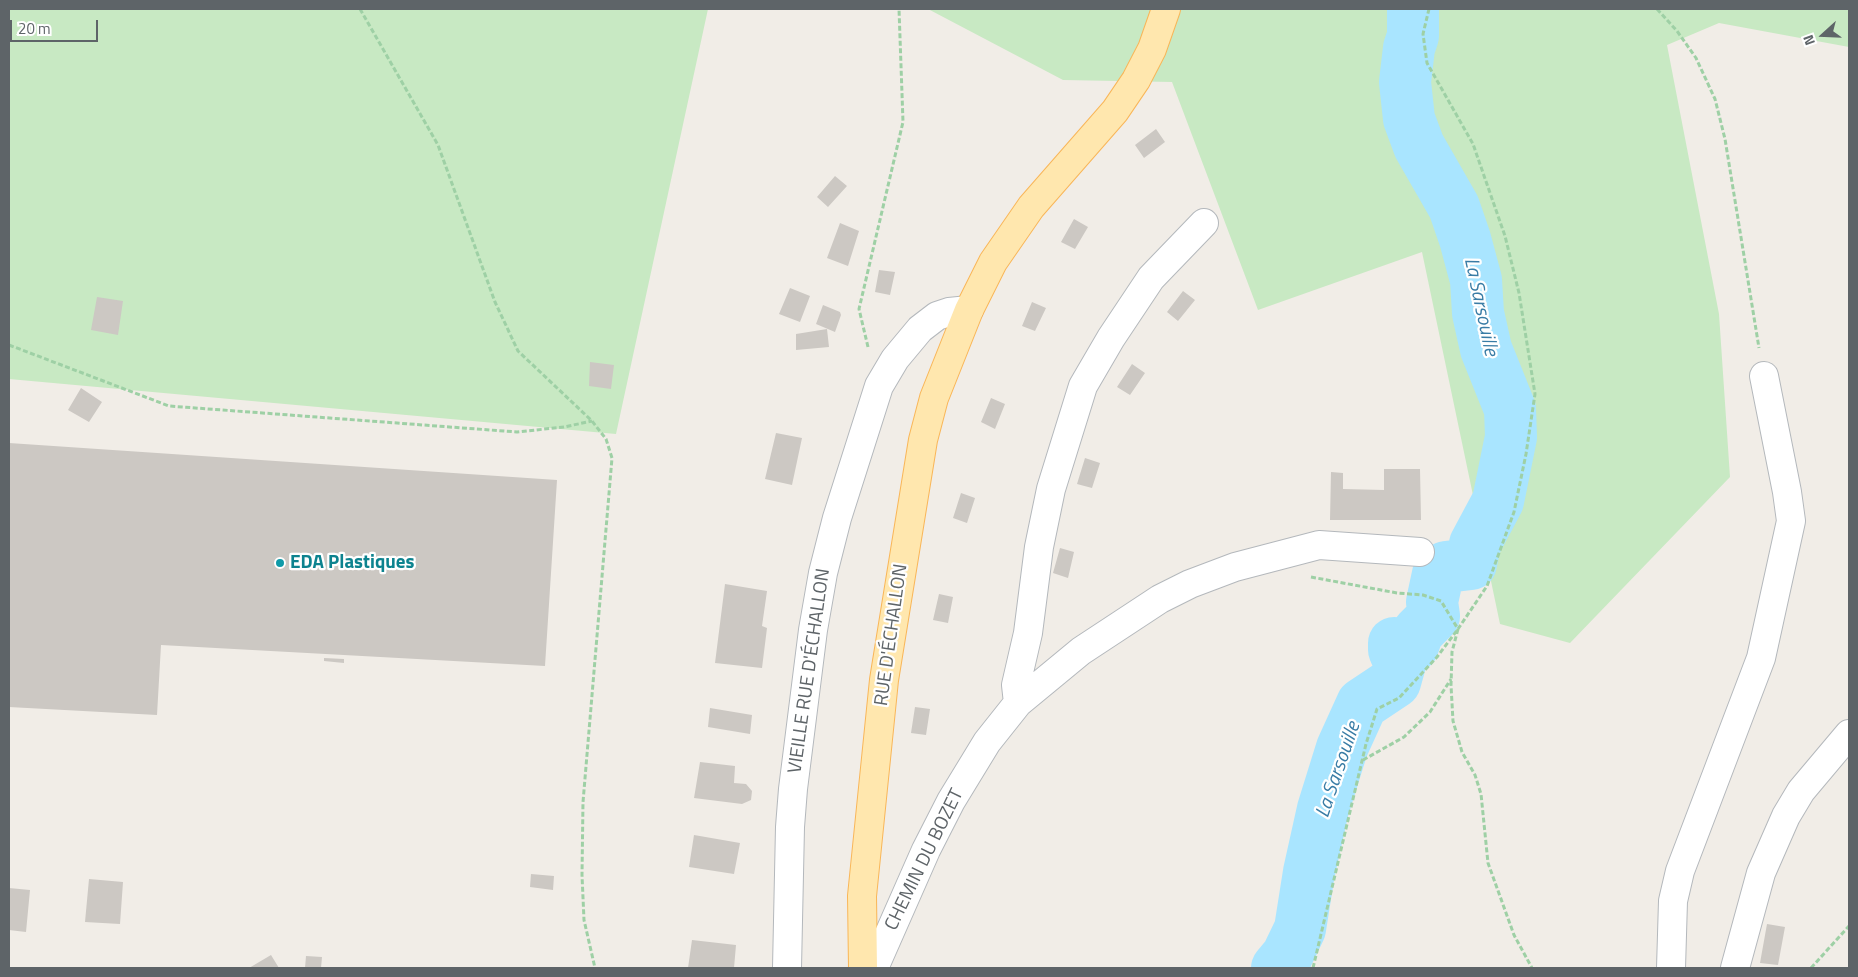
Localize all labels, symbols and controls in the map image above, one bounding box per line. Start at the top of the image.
scale bar [12,10,100,42]
north arrow [1798,10,1848,60]
text: 20 m [18,17,51,40]
text: N [1797,32,1820,48]
water label: La Sarsouille [1458,256,1502,358]
place label: EDA Plastiques [290,552,414,574]
marker: EDA Plastiques [274,557,286,569]
street label: RUE D'ÉCHALLON [871,563,913,707]
street label: VIEILLE RUE D'ÉCHALLON [784,567,836,775]
water label: La Sarsouille [1311,719,1367,821]
street label: CHEMIN DU BOZET [881,785,969,935]

